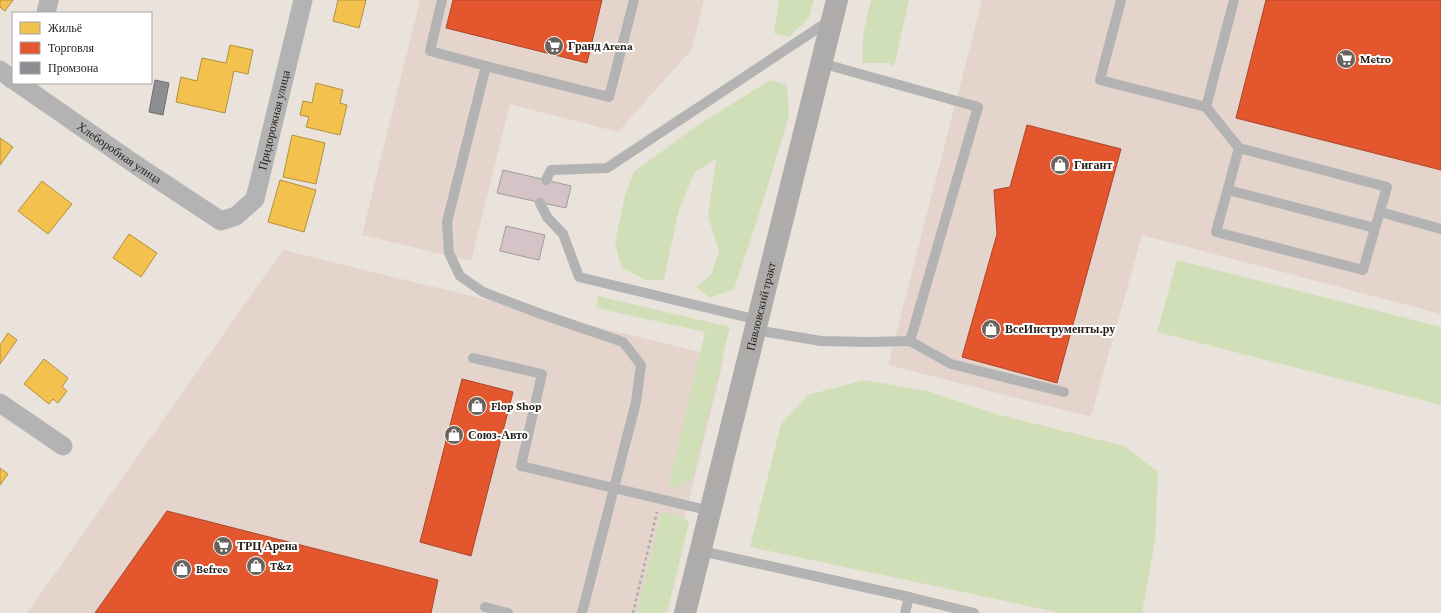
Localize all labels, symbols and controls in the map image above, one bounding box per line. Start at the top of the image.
legend [12,12,152,84]
text: Жильё [48,21,82,35]
supermarket icon: Гранд Arena [543,35,565,57]
place label: Гранд Arena [568,39,633,53]
text: Торговля [48,41,95,55]
supermarket icon: Metro [1335,48,1357,70]
place label: Metro [1360,52,1391,66]
text: Промзона [48,61,99,75]
street label: Придорожная улица [255,68,293,171]
street label: Хлеборобная улица [74,119,165,187]
shop icon: Гигант [1049,154,1071,176]
place label: Гигант [1074,158,1112,172]
street label: Павловский тракт [743,260,779,352]
shop icon: ВсеИнструменты.ру [980,318,1002,340]
place label: ВсеИнструменты.ру [1005,322,1115,336]
shop icon: Flop Shop [466,395,488,417]
place label: Flop Shop [491,399,542,413]
shop icon: Союз-Авто [443,424,465,446]
place label: Союз-Авто [468,428,528,442]
supermarket icon: ТРЦ Арена [212,535,234,557]
place label: ТРЦ Арена [237,539,298,553]
shop icon: T&z [245,555,267,577]
shop icon: Befree [171,558,193,580]
place label: T&z [270,559,292,573]
place label: Befree [196,562,229,576]

